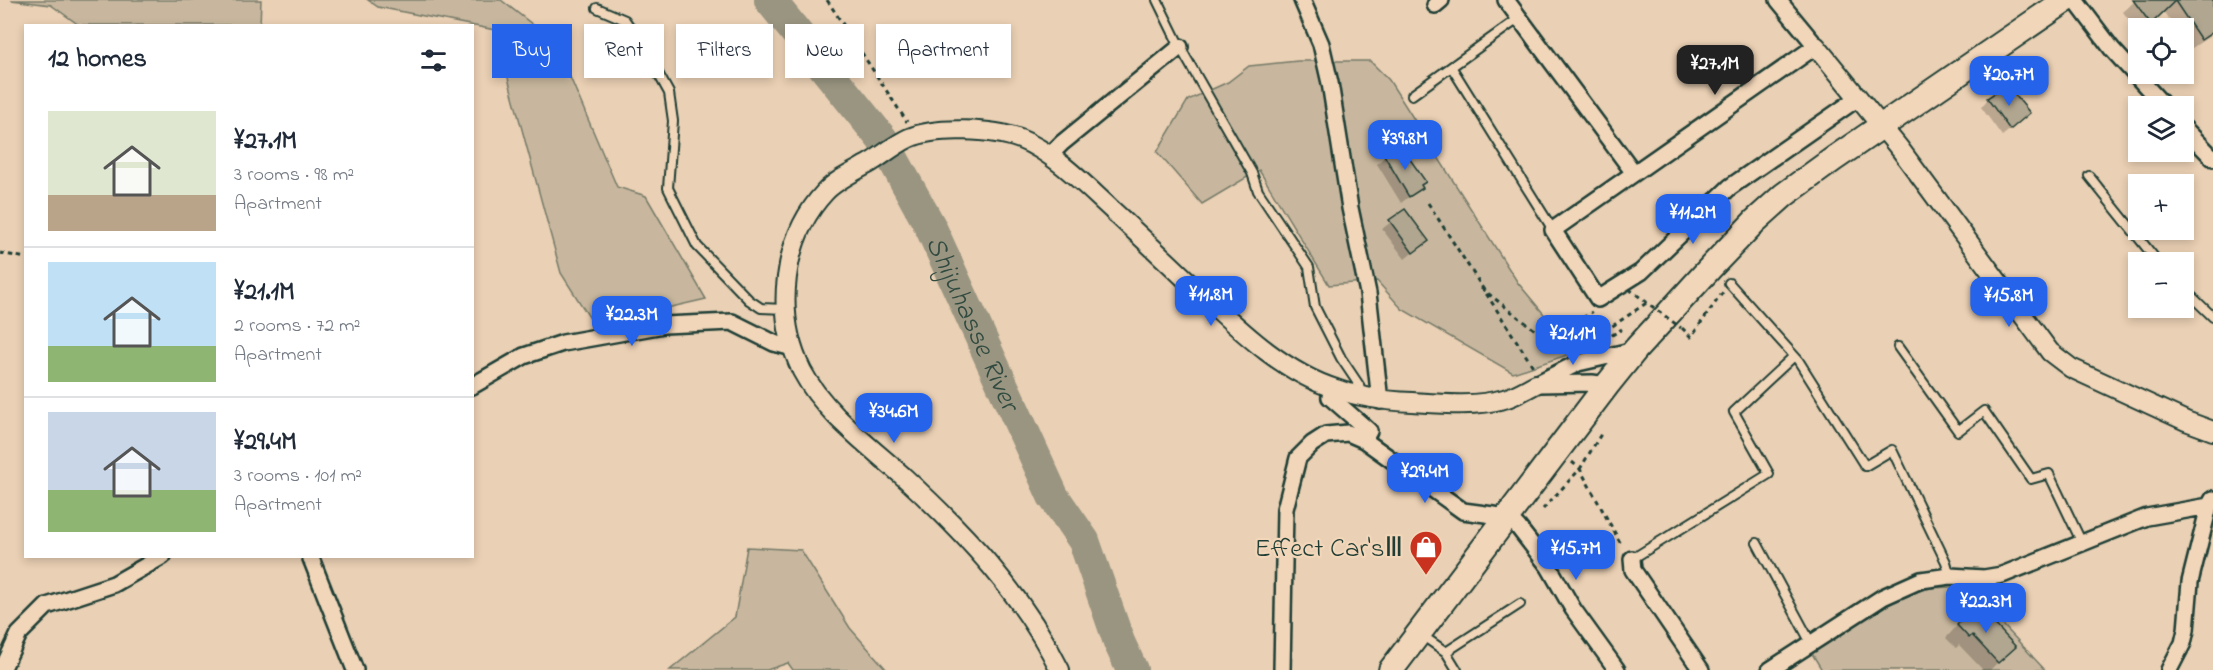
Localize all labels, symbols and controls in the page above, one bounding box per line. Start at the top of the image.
map controls [2128,18,2194,318]
button: locate [2128,18,2194,84]
chip: Buy [492,24,572,78]
chip: Rent [584,24,664,78]
chip: Filters [676,24,773,78]
chip: New [785,24,864,78]
chip: Apartment [876,24,1011,78]
text: 12 homes [48,41,147,79]
icon: filters [417,44,450,77]
pin: ¥27.1M [1666,45,1764,96]
text: ¥27.1M [1691,50,1739,79]
pin: ¥20.7M [1960,56,2058,107]
text: ¥20.7M [1984,61,2034,90]
button: layers [2128,96,2194,162]
pin: ¥39.8M [1356,120,1454,171]
text: ¥27.1M [234,123,297,161]
text: ¥39.8M [1382,125,1428,154]
icon: home [96,135,168,207]
text: 3 rooms · 98 m² [234,161,354,190]
button: + [2128,174,2194,240]
text: Apartment [234,190,322,219]
pin: ¥11.2M [1644,194,1742,245]
text: ¥11.2M [1670,199,1716,228]
water label: Shijuhasse River [913,230,1030,421]
button: − [2128,252,2194,318]
text: ¥21.1M [234,274,295,312]
pin: ¥11.8M [1162,276,1260,327]
pin: ¥15.8M [1960,277,2058,328]
text: ¥11.8M [1189,281,1233,310]
text: ¥15.8M [1984,282,2034,311]
icon: home [96,286,168,358]
pin: ¥22.3M [583,296,681,347]
text: ¥22.3M [606,301,658,330]
text: 2 rooms · 72 m² [234,312,361,341]
pin: ¥21.1M [1524,315,1622,366]
text: ¥21.1M [1550,320,1596,349]
text: Apartment [234,341,322,370]
pin: ¥34.6M [845,393,943,444]
text: ¥34.6M [869,398,919,427]
text: ¥29.4M [234,424,297,462]
icon: home [96,436,168,508]
pin: ¥29.4M [1376,453,1474,504]
text: ¥29.4M [1401,458,1449,487]
text: 3 rooms · 101 m² [234,462,362,491]
text: Apartment [234,491,322,520]
shop icon: Effect Car'sⅢ [1408,529,1444,576]
place label: Effect Car'sⅢ [1254,530,1403,569]
pin: ¥15.7M [1527,530,1625,581]
text: ¥15.7M [1551,535,1601,564]
pin: ¥22.3M [1937,583,2035,634]
text: ¥22.3M [1960,588,2012,617]

